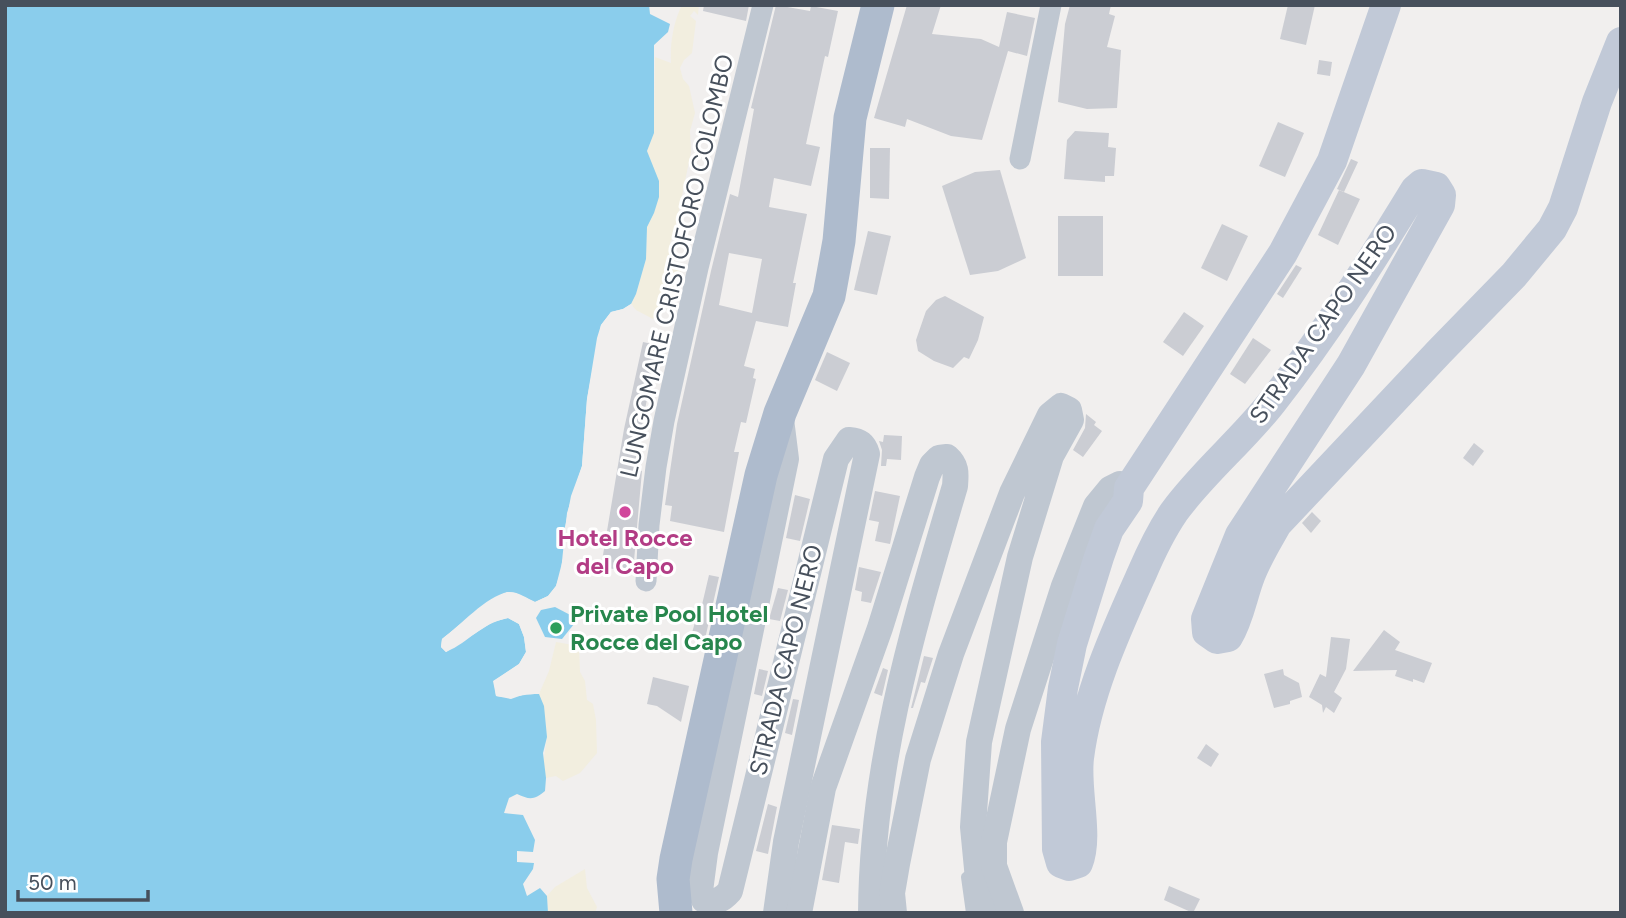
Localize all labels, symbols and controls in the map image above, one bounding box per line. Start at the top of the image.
street label: LUNGOMARE CRISTOFORO COLOMBO [614,51,739,480]
street label: STRADA CAPO NERO [1243,219,1402,429]
marker: Hotel Rocce del Capo [617,504,633,520]
place label: Hotel Rocce del Capo [557,523,693,580]
street label: STRADA CAPO NERO [743,542,828,778]
place label: Private Pool Hotel Rocce del Capo [570,599,768,656]
marker: Private Pool Hotel Rocce del Capo [548,620,564,636]
scale bar [18,858,147,902]
text: 50 m [28,870,77,895]

